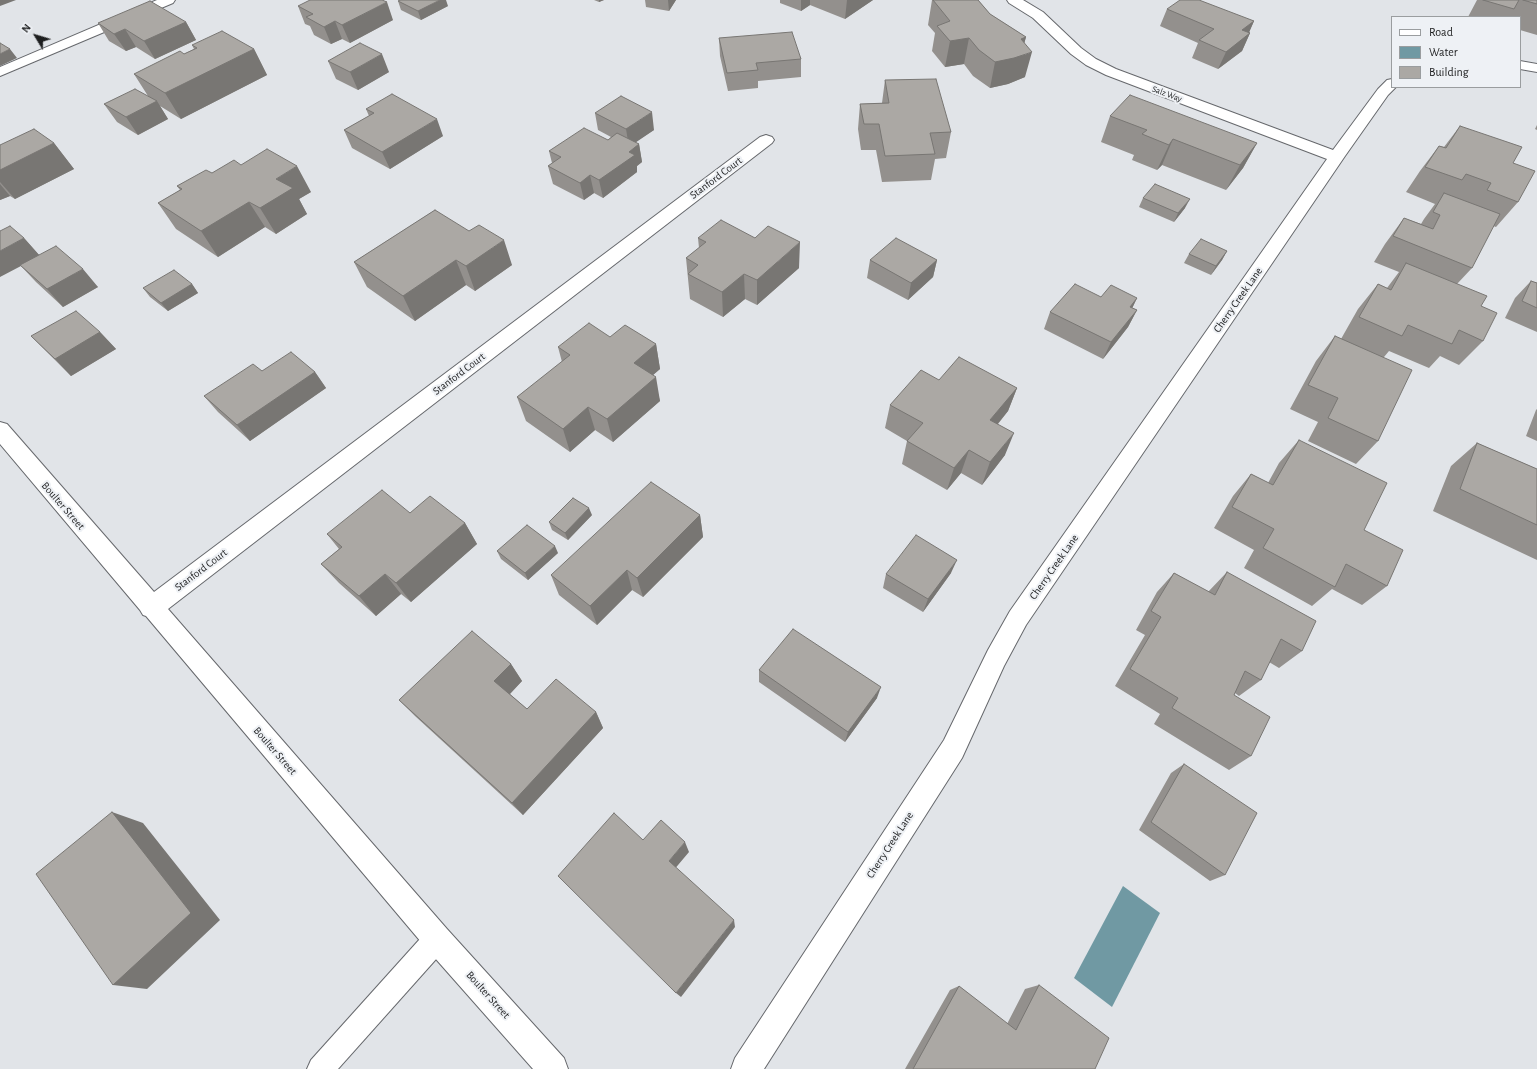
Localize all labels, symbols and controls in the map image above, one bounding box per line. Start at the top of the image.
north arrow [16,16,56,56]
legend [1391,16,1521,88]
text: N [19,22,33,35]
text: Road [1429,26,1453,38]
text: Water [1429,46,1458,58]
text: Building [1429,66,1469,78]
street label: Salz Way [1151,84,1183,104]
street label: Stanford Court [687,154,745,202]
street label: Cherry Creek Lane [1211,265,1265,335]
street label: Stanford Court [430,350,488,398]
street label: Boulter Street [39,479,87,533]
street label: Cherry Creek Lane [1027,532,1081,602]
street label: Stanford Court [172,546,230,594]
street label: Boulter Street [251,724,299,778]
street label: Cherry Creek Lane [864,809,916,881]
street label: Boulter Street [463,969,513,1021]

